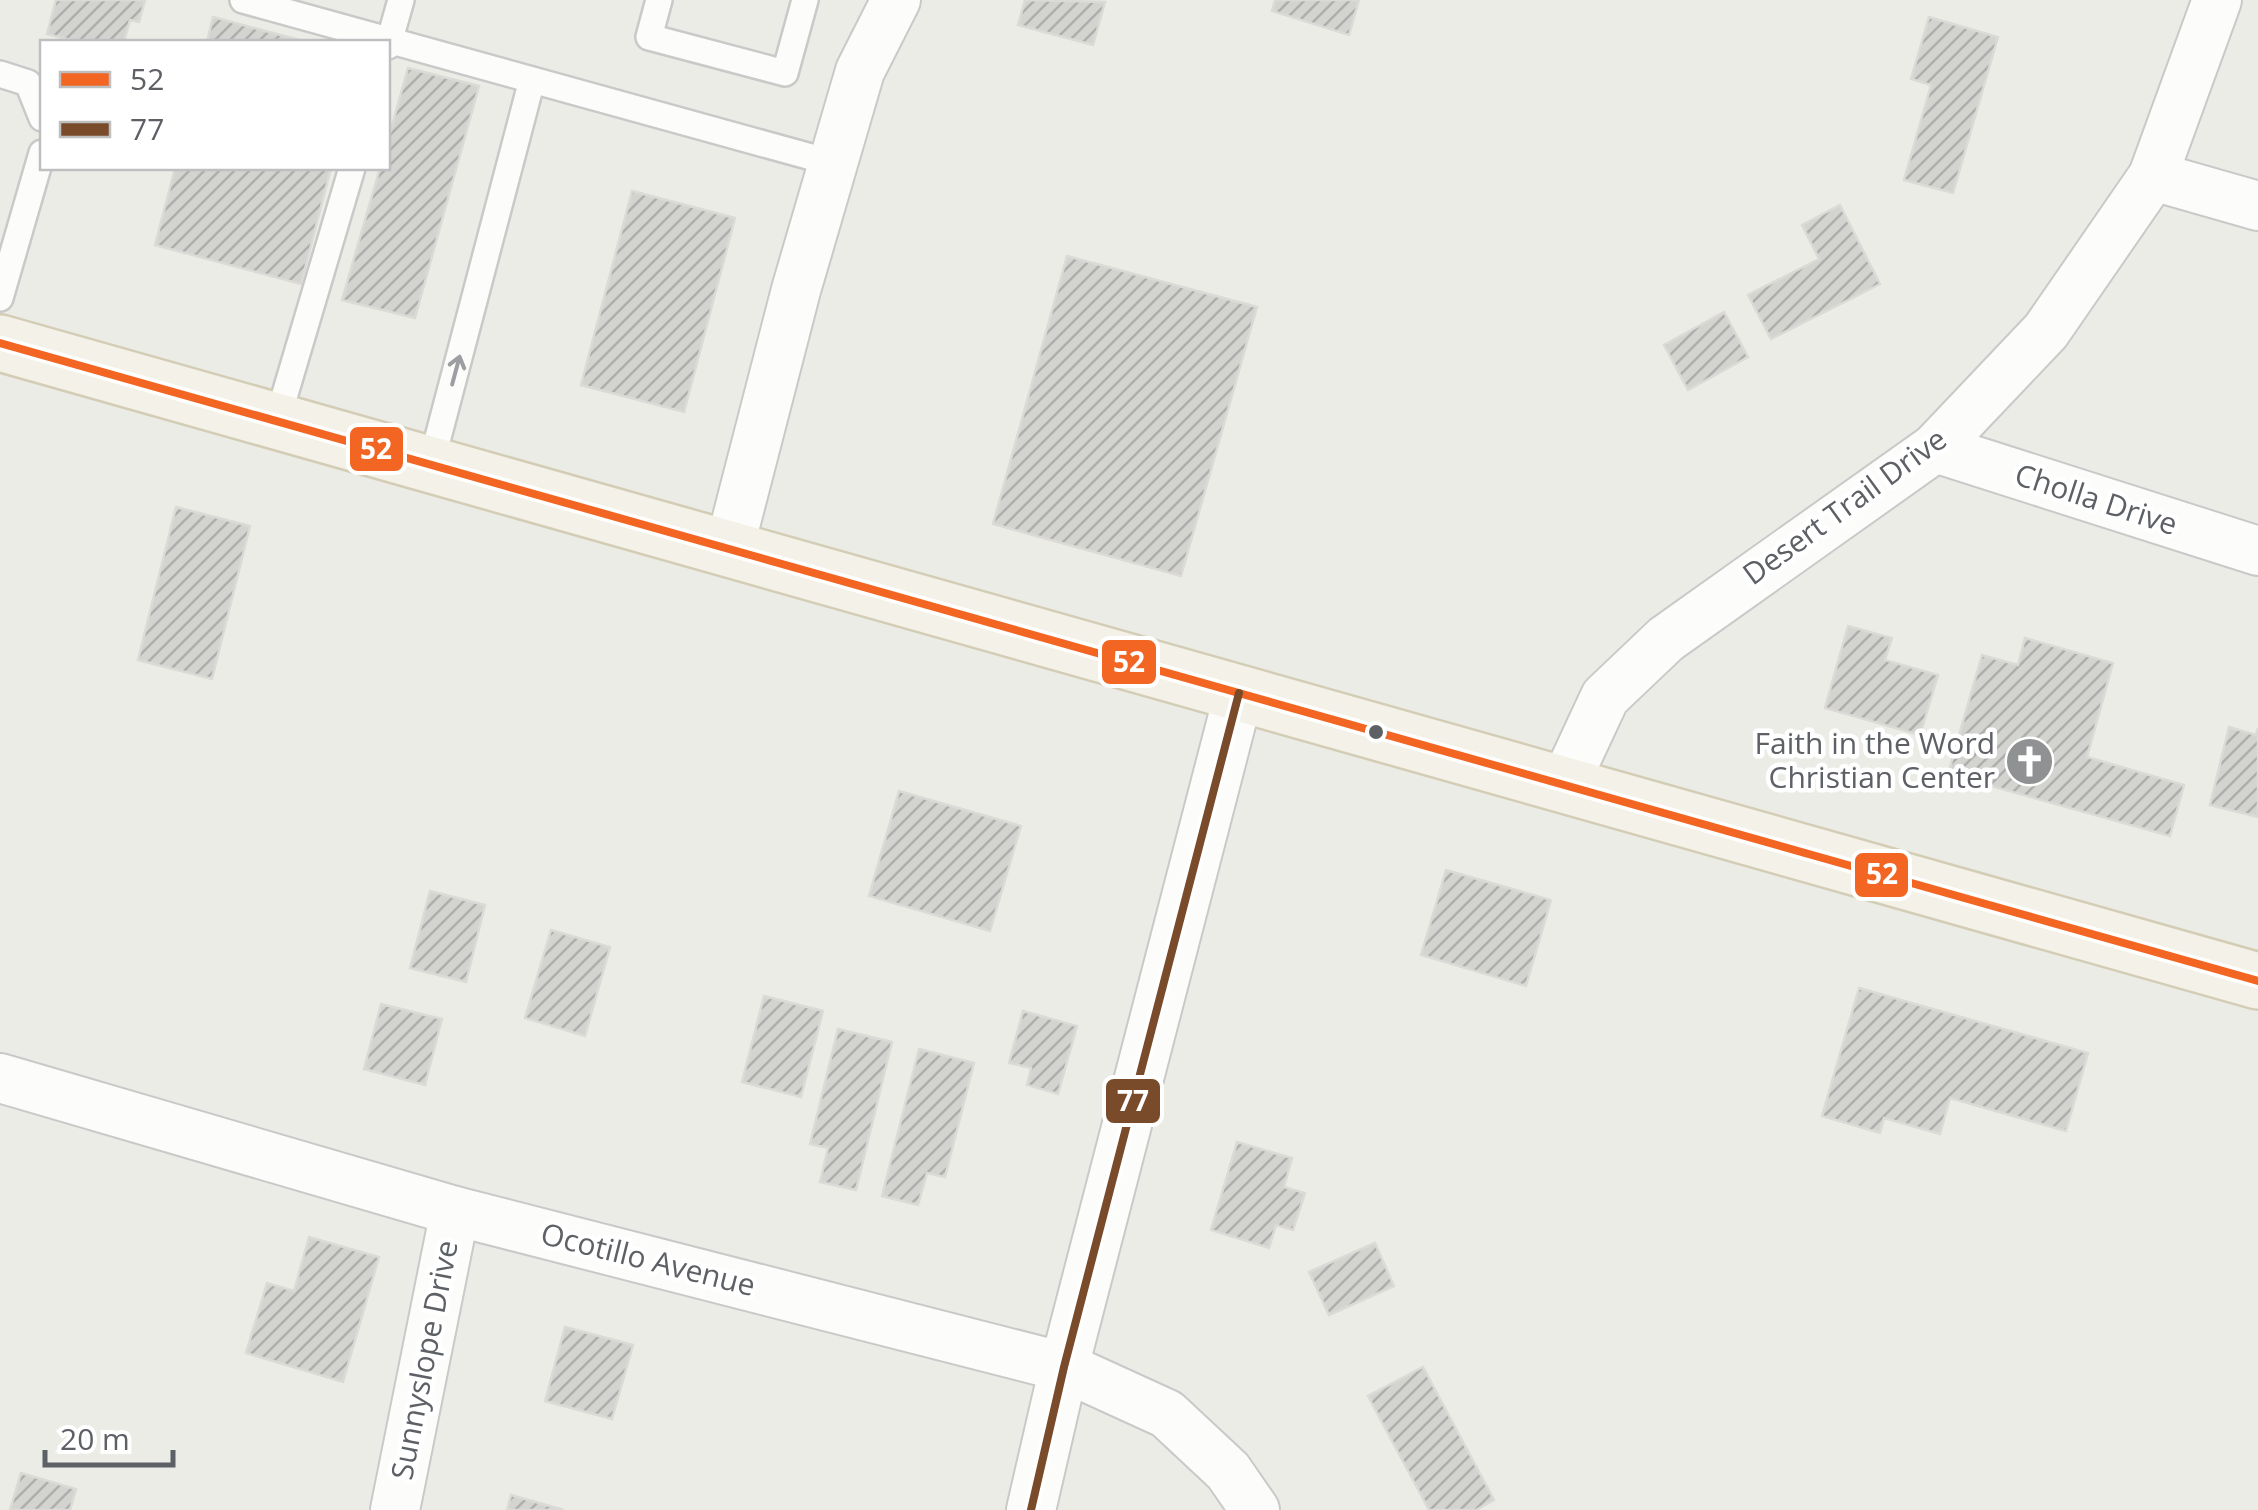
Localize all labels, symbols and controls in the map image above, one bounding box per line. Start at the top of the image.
legend [40,40,390,170]
text: 52 [130,58,164,99]
text: 77 [130,108,164,149]
one-way arrow [447,355,466,386]
street label: Desert Trail Drive [1734,418,1954,594]
line badge: 52 [348,425,405,473]
text: 52 [360,429,392,467]
street label: Cholla Drive [2010,453,2183,544]
line badge: 52 [1100,638,1158,686]
text: 52 [1113,642,1145,680]
unlabelled marker [1366,722,1386,742]
place label: Faith in the Word Christian Center [1755,722,1995,797]
church icon: Faith in the Word Christian Center [2004,735,2056,787]
line badge: 52 [1853,851,1910,899]
text: 52 [1866,854,1898,892]
line badge: 77 [1104,1077,1162,1125]
text: 77 [1117,1081,1149,1119]
street label: Ocotillo Avenue [537,1212,760,1305]
street label: Sunnyslope Drive [380,1237,467,1483]
scale bar [45,1405,172,1467]
text: 20 m [60,1418,130,1459]

